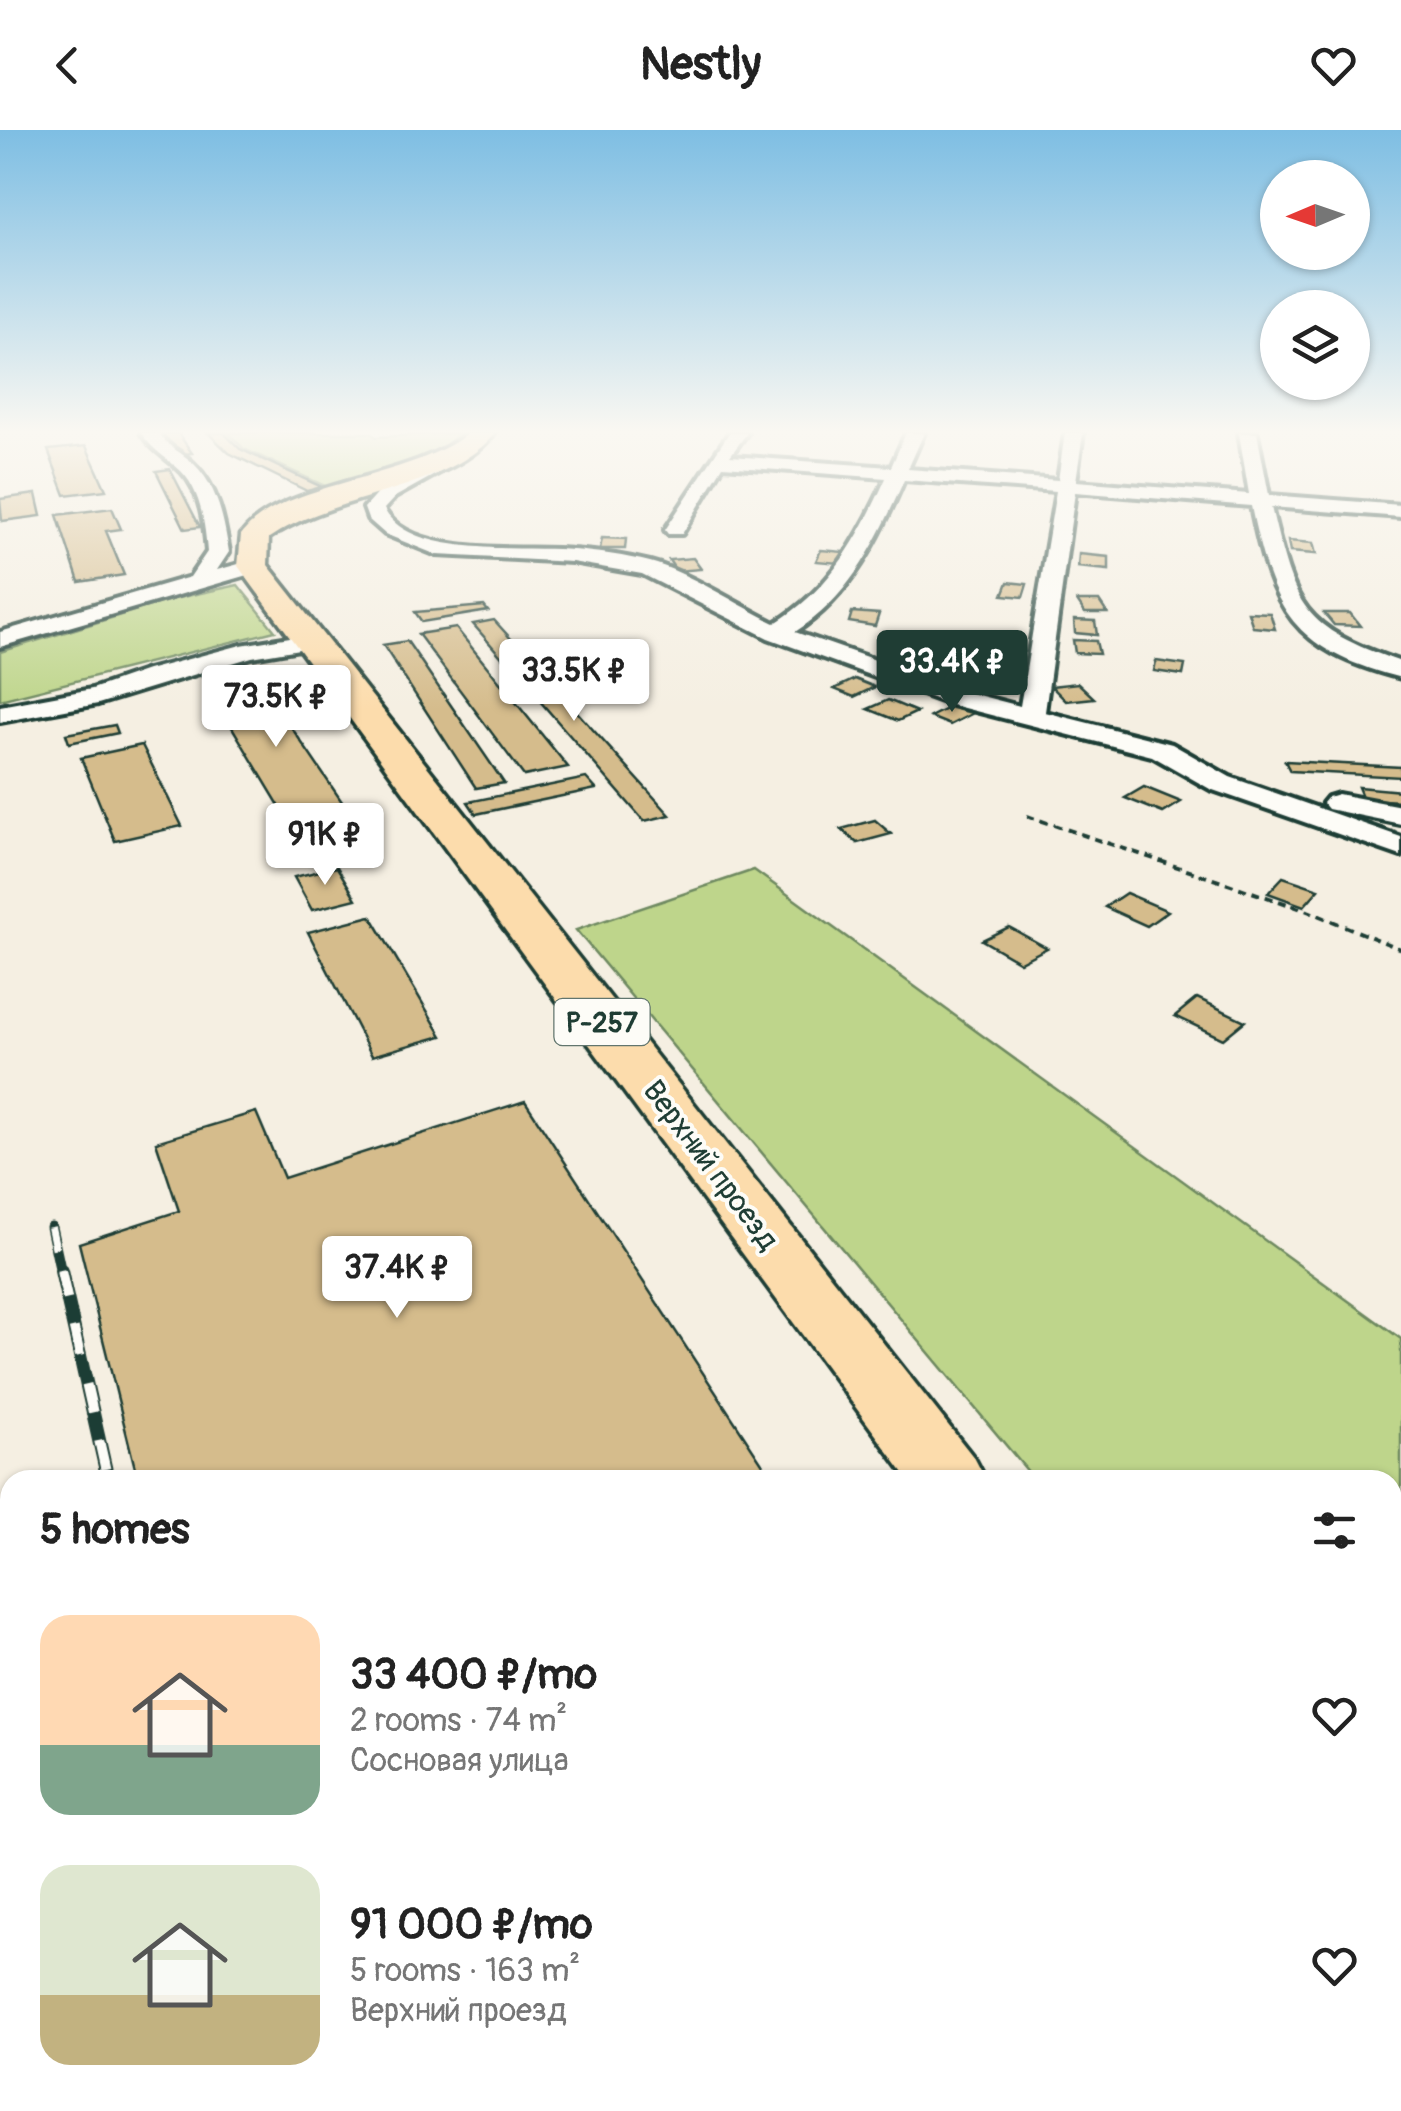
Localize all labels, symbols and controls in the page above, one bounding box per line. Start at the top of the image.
text: Nestly [640,37,761,93]
icon: back [40,38,95,93]
icon: heart [1306,38,1361,93]
north arrow [1260,160,1370,270]
map controls [1260,160,1370,400]
button: layers [1260,290,1370,400]
pin: 33.4K ₽ [860,630,1044,715]
pin: 33.5K ₽ [482,639,666,724]
text: 33.4K ₽ [899,642,1005,682]
text: 33.5K ₽ [521,651,627,691]
pin: 73.5K ₽ [184,665,368,750]
text: 73.5K ₽ [224,677,328,717]
pin: 91K ₽ [255,803,395,888]
text: 91K ₽ [288,815,362,855]
road number: Р-257 [554,999,650,1045]
street label: Верхний проезд [635,1073,786,1257]
pin: 37.4K ₽ [305,1236,489,1321]
text: 37.4K ₽ [344,1248,450,1288]
icon: filters [1307,1503,1362,1558]
text: 5 homes [40,1504,190,1556]
text: 33 400 ₽/mo [350,1649,597,1701]
icon: home [120,1655,240,1775]
icon: heart [1307,1688,1362,1743]
text: 2 rooms · 74 m² [350,1701,567,1741]
text: Сосновая улица [350,1741,569,1781]
text: 91 000 ₽/mo [350,1899,592,1951]
icon: home [120,1905,240,2025]
icon: heart [1307,1938,1362,1993]
text: 5 rooms · 163 m² [350,1951,580,1991]
text: Верхний проезд [350,1991,566,2031]

